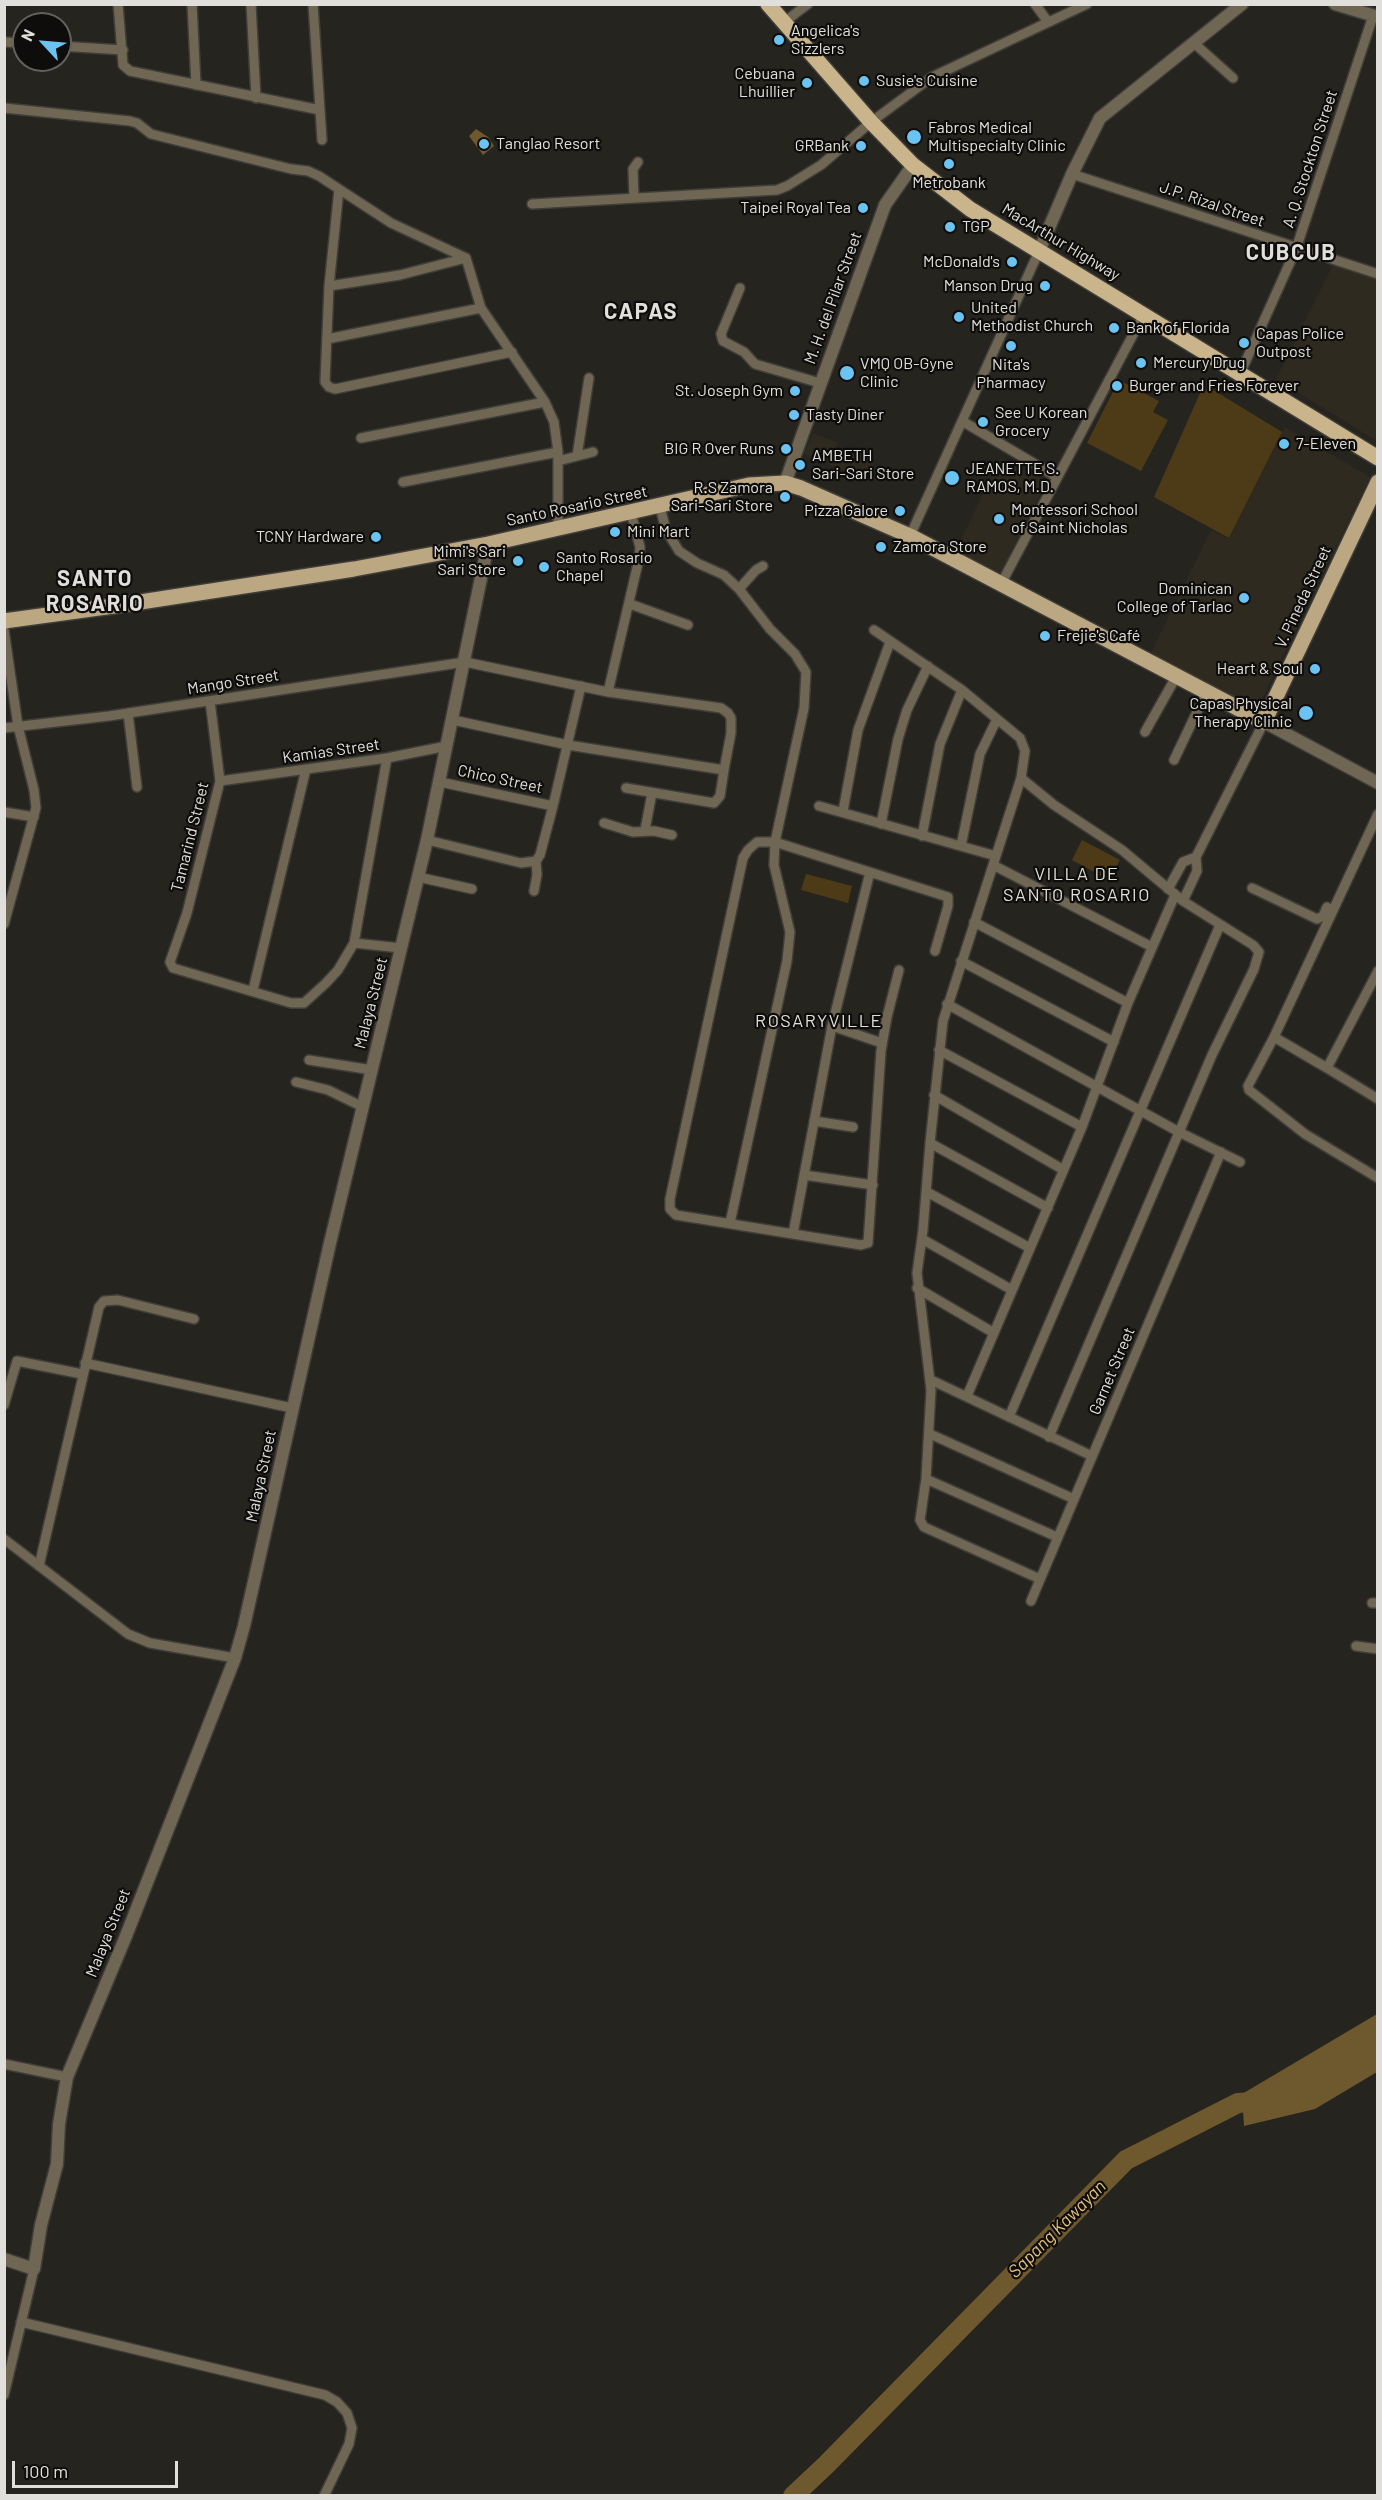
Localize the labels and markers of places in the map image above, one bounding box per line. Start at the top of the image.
place label: Angelica's Sizzlers [791,21,860,59]
marker: Angelica's Sizzlers [772,33,786,47]
place label: Cebuana Lhuillier [734,64,795,102]
place label: Susie's Cuisine [876,71,978,91]
marker: Susie's Cuisine [857,74,871,88]
marker: Cebuana Lhuillier [800,76,814,90]
place label: Fabros Medical Multispecialty Clinic [928,118,1066,156]
marker: Fabros Medical Multispecialty Clinic [905,128,923,146]
place label: Tanglao Resort [496,134,600,154]
place label: GRBank [795,136,849,156]
marker: Tanglao Resort [477,137,491,151]
marker: GRBank [854,139,868,153]
marker: Metrobank [942,157,956,171]
place label: Metrobank [912,173,986,193]
place label: Taipei Royal Tea [740,198,851,218]
marker: Taipei Royal Tea [856,201,870,215]
place label: TGP [962,217,990,237]
marker: TGP [943,220,957,234]
place label: McDonald's [923,252,1000,272]
marker: McDonald's [1005,255,1019,269]
place label: Manson Drug [944,276,1033,296]
marker: Manson Drug [1038,279,1052,293]
place label: United Methodist Church [971,298,1093,336]
marker: United Methodist Church [952,310,966,324]
place label: Bank of Florida [1126,318,1230,338]
marker: Bank of Florida [1107,321,1121,335]
place label: Capas Police Outpost [1256,324,1344,362]
marker: Capas Police Outpost [1237,336,1251,350]
marker: Nita's Pharmacy [1004,339,1018,353]
place label: Mercury Drug [1153,353,1245,373]
place label: VMQ OB-Gyne Clinic [860,354,954,392]
place label: Nita's Pharmacy [976,355,1046,393]
marker: Mercury Drug [1134,356,1148,370]
marker: VMQ OB-Gyne Clinic [838,364,856,382]
place label: Burger and Fries Forever [1129,376,1299,396]
marker: Burger and Fries Forever [1110,379,1124,393]
place label: St. Joseph Gym [675,381,783,401]
marker: St. Joseph Gym [788,384,802,398]
place label: See U Korean Grocery [995,403,1087,441]
place label: Tasty Diner [806,405,884,425]
marker: Tasty Diner [787,408,801,422]
marker: See U Korean Grocery [976,415,990,429]
place label: 7-Eleven [1296,434,1356,454]
marker: 7-Eleven [1277,437,1291,451]
place label: BIG R Over Runs [664,439,774,459]
marker: BIG R Over Runs [779,442,793,456]
place label: AMBETH Sari-Sari Store [812,446,914,484]
marker: AMBETH Sari-Sari Store [793,458,807,472]
place label: JEANETTE S. RAMOS, M.D. [966,459,1060,497]
marker: JEANETTE S. RAMOS, M.D. [943,469,961,487]
place label: R.S Zamora Sari-Sari Store [671,478,773,516]
marker: R.S Zamora Sari-Sari Store [778,490,792,504]
place label: Montessori School of Saint Nicholas [1011,500,1138,538]
place label: Pizza Galore [804,501,888,521]
marker: Pizza Galore [893,504,907,518]
marker: Montessori School of Saint Nicholas [992,512,1006,526]
place label: Mini Mart [627,522,690,542]
marker: Mini Mart [608,525,622,539]
place label: TCNY Hardware [256,527,364,547]
marker: TCNY Hardware [369,530,383,544]
place label: Zamora Store [893,537,987,557]
marker: Zamora Store [874,540,888,554]
place label: Mimi's Sari Sari Store [433,542,506,580]
place label: Santo Rosario Chapel [556,548,653,586]
marker: Mimi's Sari Sari Store [511,554,525,568]
marker: Santo Rosario Chapel [537,560,551,574]
place label: Dominican College of Tarlac [1117,579,1232,617]
marker: Dominican College of Tarlac [1237,591,1251,605]
place label: Frejie's Café [1057,626,1140,646]
marker: Frejie's Café [1038,629,1052,643]
place label: Heart & Soul [1217,659,1303,679]
marker: Heart & Soul [1308,662,1322,676]
place label: Capas Physical Therapy Clinic [1190,694,1292,732]
marker: Capas Physical Therapy Clinic [1297,704,1315,722]

